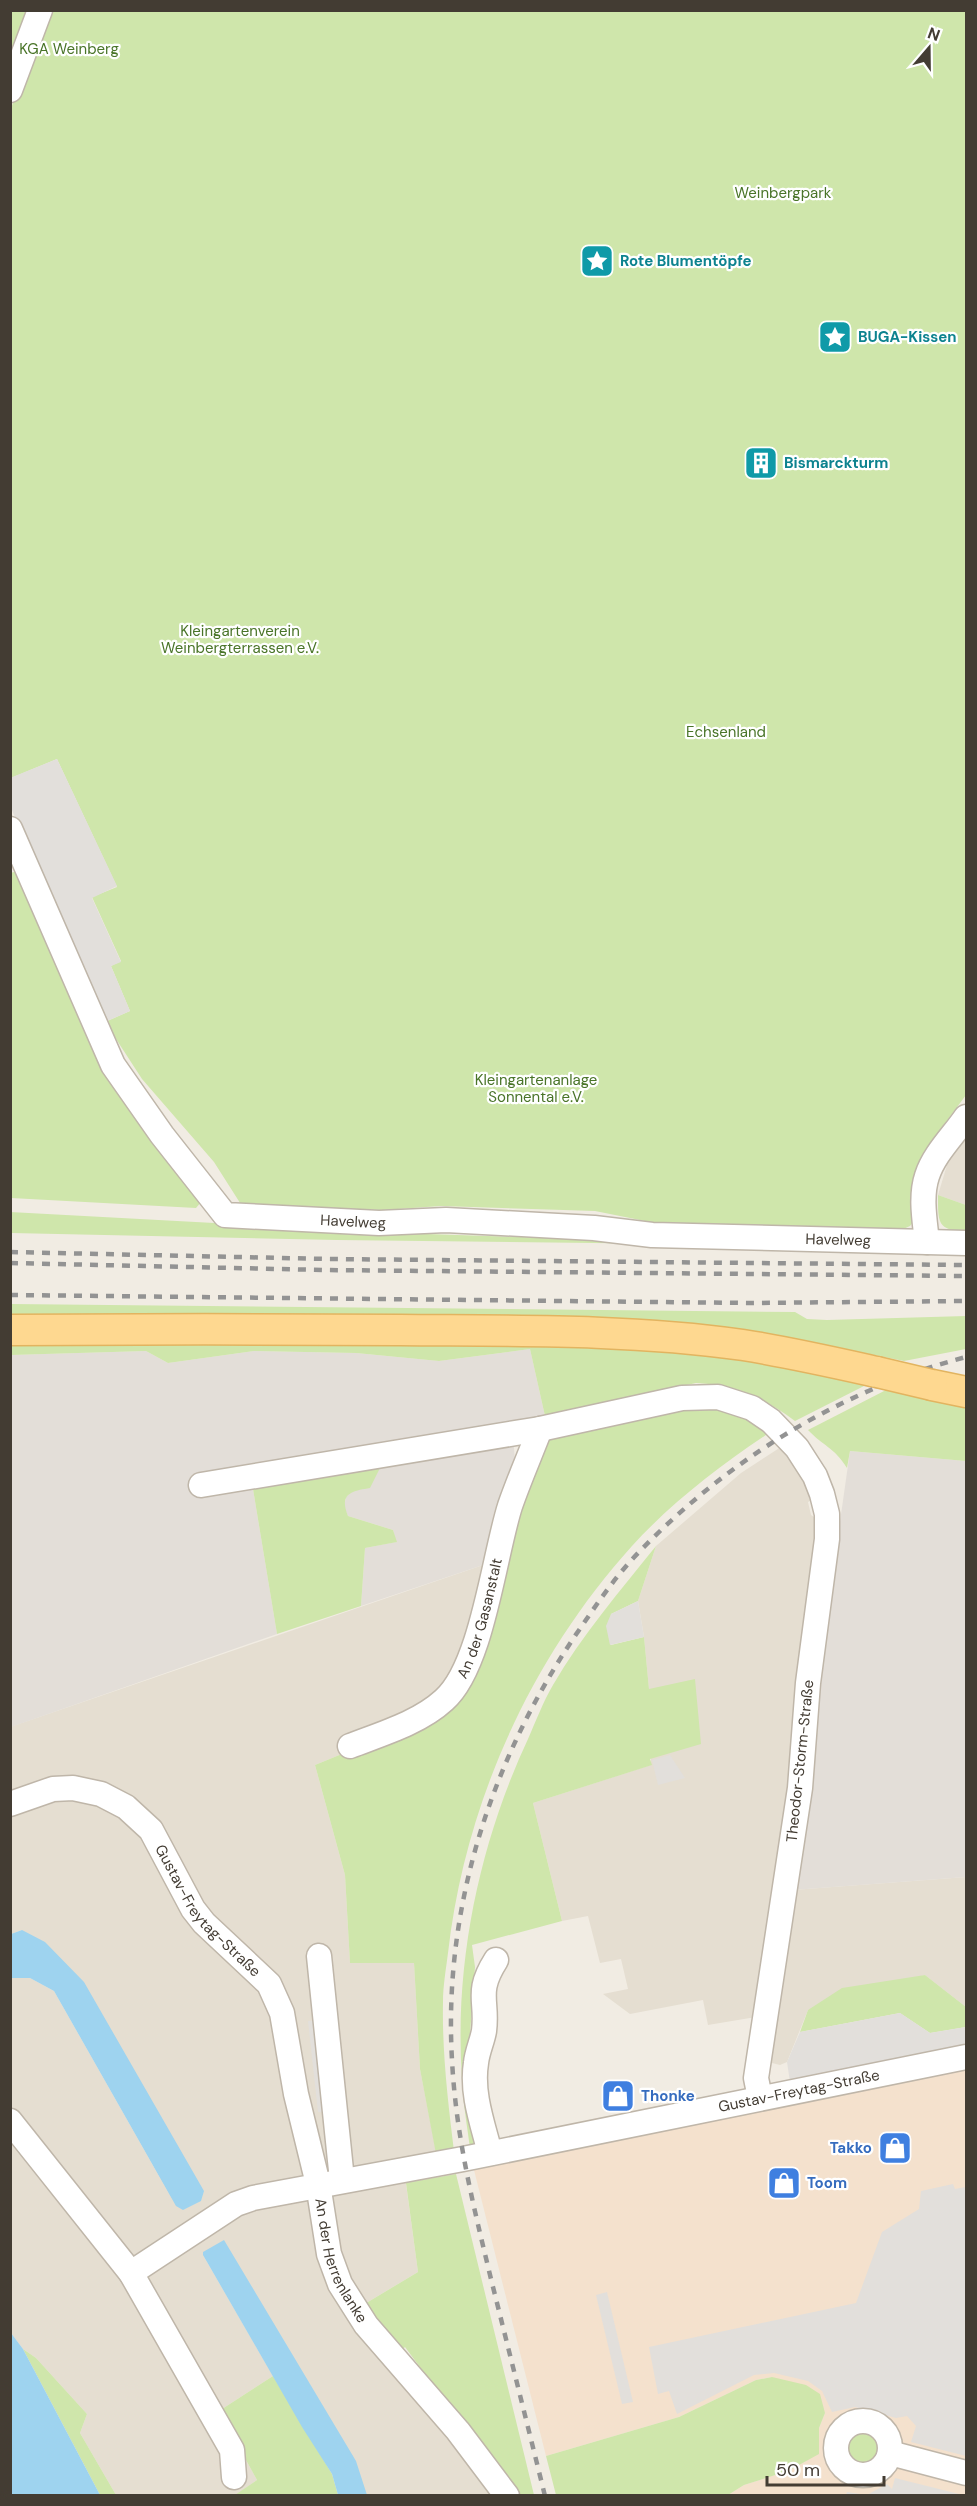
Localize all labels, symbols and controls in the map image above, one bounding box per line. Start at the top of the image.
north arrow [899,18,959,78]
text: N [925,23,943,46]
park label: KGA Weinberg [19,39,119,59]
park label: Weinbergpark [735,183,832,203]
place icon: Rote Blumentöpfe [579,243,615,279]
place label: Rote Blumentöpfe [620,251,752,271]
place icon: BUGA-Kissen [817,319,853,355]
place label: BUGA-Kissen [858,327,957,347]
building icon: Bismarckturm [743,445,779,481]
place label: Bismarckturm [784,453,888,473]
park label: Kleingartenverein Weinbergterrassen e.V. [161,621,319,658]
park label: Echsenland [686,722,766,742]
park label: Kleingartenanlage Sonnental e.V. [475,1070,597,1107]
street label: Havelweg [320,1210,386,1233]
street label: Havelweg [805,1229,871,1251]
street label: An der Gasanstalt [452,1556,507,1682]
street label: Theodor-Storm-Straße [782,1679,818,1843]
street label: Gustav-Freytag-Straße [150,1841,265,1981]
street label: Gustav-Freytag-Straße [717,2065,881,2117]
shop icon: Thonke [600,2078,636,2114]
place label: Thonke [641,2086,695,2106]
shop icon: Takko [877,2130,913,2166]
place label: Takko [830,2138,872,2158]
shop icon: Toom [766,2165,802,2201]
place label: Toom [807,2173,847,2193]
street label: An der Herrenlanke [310,2197,372,2327]
scale bar [767,2449,884,2487]
text: 50 m [776,2458,820,2482]

